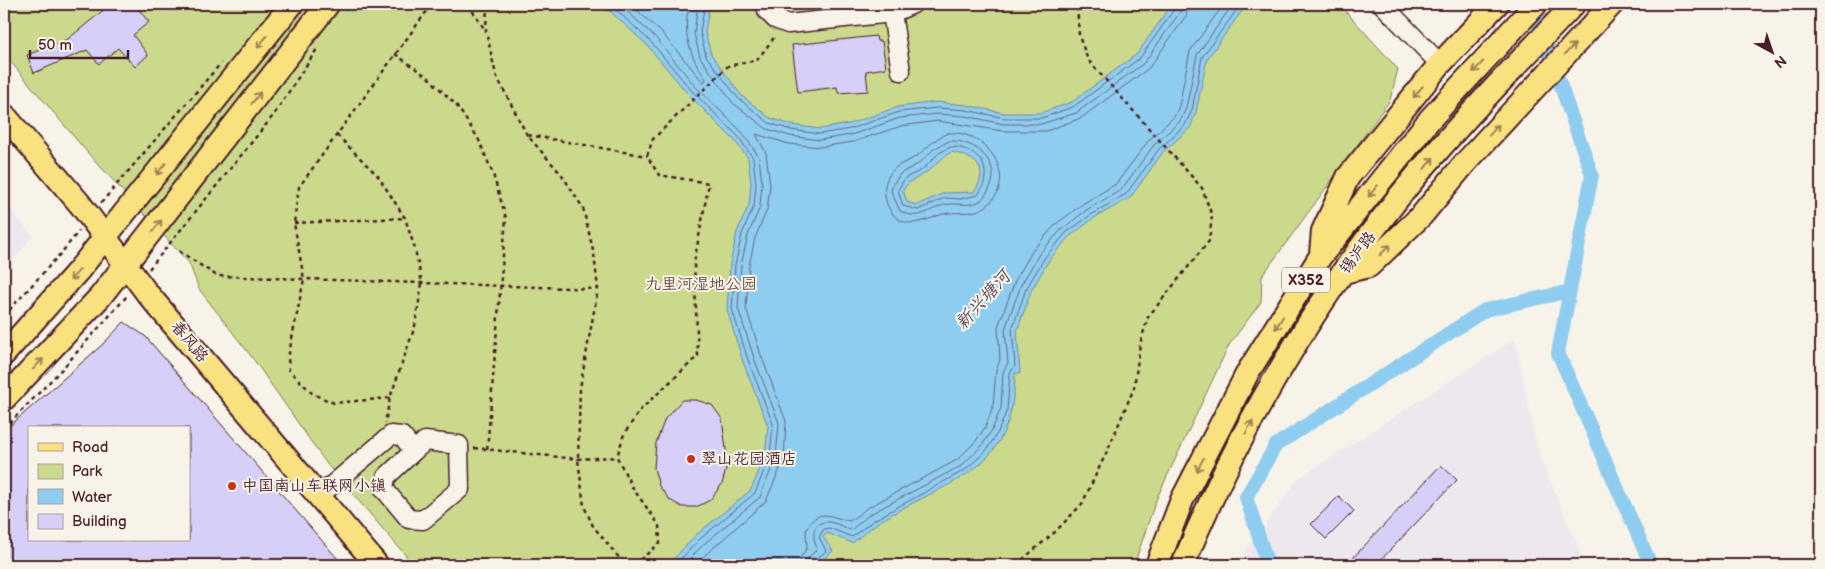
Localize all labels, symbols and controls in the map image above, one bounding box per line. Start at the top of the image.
scale bar [30,28,128,60]
north arrow [1748,28,1798,78]
one-way arrow [256,35,267,48]
text: 50 m [38,36,72,55]
one-way arrow [1564,42,1576,55]
text: N [1771,52,1790,71]
one-way arrow [1472,61,1484,74]
one-way arrow [1412,85,1423,98]
one-way arrow [250,92,261,105]
one-way arrow [1488,124,1500,137]
one-way arrow [1423,156,1434,169]
one-way arrow [155,163,166,176]
one-way arrow [1367,184,1378,197]
one-way arrow [151,220,162,233]
street label: 锡沪路 [1336,228,1380,278]
one-way arrow [1379,244,1391,256]
water label: 新兴塘河 [951,264,1017,334]
road number: X352 [1282,268,1330,292]
one-way arrow [69,269,80,282]
park label: 九里河湿地公园 [645,275,757,294]
one-way arrow [1273,316,1283,330]
street label: 春风路 [166,318,212,366]
one-way arrow [32,357,44,370]
one-way arrow [1244,419,1254,434]
legend [28,426,190,542]
text: Road [72,438,108,457]
place label: 翠山花园酒店 [701,450,797,469]
marker: 翠山花园酒店 [685,453,697,465]
one-way arrow [1195,458,1205,473]
text: Park [72,462,103,481]
place label: 中国南山车联网小镇 [242,477,386,496]
marker: 中国南山车联网小镇 [226,480,238,492]
text: Water [72,488,112,507]
text: Building [72,512,127,531]

